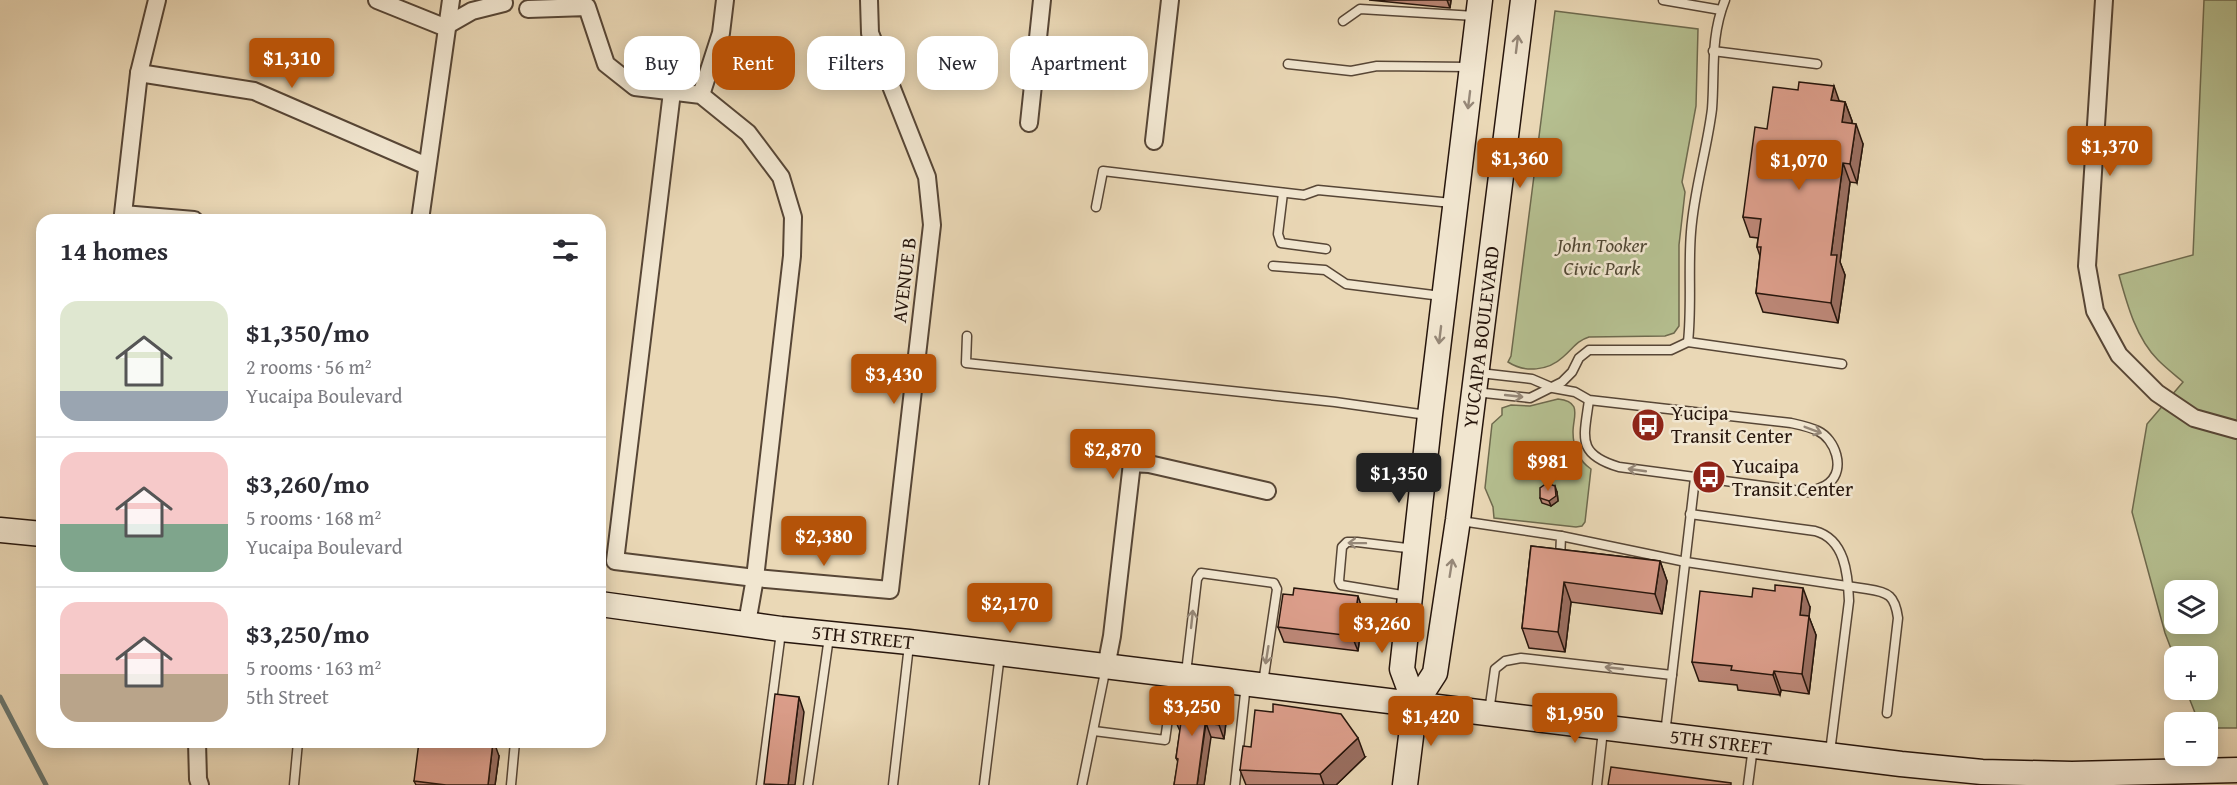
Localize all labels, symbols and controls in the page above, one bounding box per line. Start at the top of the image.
one-way arrow [1512,35,1523,54]
chip: Buy [624,36,700,90]
chip: Rent [712,36,795,90]
chip: Filters [807,36,905,90]
chip: New [917,36,998,90]
chip: Apartment [1010,36,1148,90]
pin: $1,310 [243,38,341,89]
text: $1,310 [263,43,321,72]
one-way arrow [1463,89,1474,109]
pin: $1,370 [2061,126,2159,177]
text: $1,370 [2081,131,2139,160]
pin: $1,360 [1471,138,1569,189]
pin: $1,070 [1750,140,1848,191]
text: $1,360 [1491,143,1549,172]
text: $1,070 [1770,145,1828,174]
park label: John Tooker Civic Park [1554,230,1648,282]
text: 14 homes [60,231,168,270]
icon: filters [549,234,582,267]
street label: AVENUE B [884,236,923,324]
street label: YUCAIPA BOULEVARD [1455,244,1506,430]
text: $1,350/mo [246,313,369,352]
icon: home [108,325,180,397]
one-way arrow [1434,325,1445,344]
text: 2 rooms · 56 m² [246,352,372,381]
pin: $3,430 [845,354,943,405]
text: $3,430 [865,359,923,388]
text: Yucaipa Boulevard [246,381,403,410]
one-way arrow [1504,391,1524,402]
place label: Yucipa Transit Center [1671,398,1792,450]
bus stop icon: Yucipa Transit Center [1630,407,1666,443]
one-way arrow [1803,425,1821,436]
pin: $2,870 [1064,429,1162,480]
text: $2,870 [1084,434,1142,463]
pin: $981 [1512,441,1584,492]
text: $981 [1527,446,1569,475]
place label: Yucaipa Transit Center [1732,451,1853,503]
pin: $1,350 [1350,453,1448,504]
text: $1,350 [1370,458,1428,487]
bus stop icon: Yucaipa Transit Center [1691,459,1727,495]
text: $3,260/mo [246,464,369,503]
one-way arrow [1627,464,1647,475]
icon: home [108,476,180,548]
text: 5 rooms · 168 m² [246,503,381,532]
pin: $2,380 [775,516,873,567]
text: $2,380 [795,521,853,550]
text: Yucaipa Boulevard [246,532,403,561]
one-way arrow [1348,537,1367,548]
one-way arrow [1445,559,1456,579]
map controls [2164,580,2218,766]
button: layers [2164,580,2218,634]
pin: $2,170 [961,583,1059,634]
text: $2,170 [981,588,1039,617]
pin: $3,260 [1333,603,1431,654]
text: $3,260 [1353,608,1411,637]
one-way arrow [1187,609,1198,629]
text: $3,250/mo [246,614,369,653]
street label: 5TH STREET [811,617,916,656]
icon: home [108,626,180,698]
one-way arrow [1262,645,1273,665]
button: + [2164,646,2218,700]
text: 5 rooms · 163 m² [246,653,381,682]
one-way arrow [1605,662,1624,673]
text: 5th Street [246,682,329,711]
pin: $3,250 [1143,686,1241,737]
text: $3,250 [1163,691,1221,720]
pin: $1,950 [1526,693,1624,744]
pin: $1,420 [1382,696,1480,747]
text: $1,950 [1546,698,1604,727]
text: $1,420 [1402,701,1460,730]
button: − [2164,712,2218,766]
street label: 5TH STREET [1668,721,1774,762]

